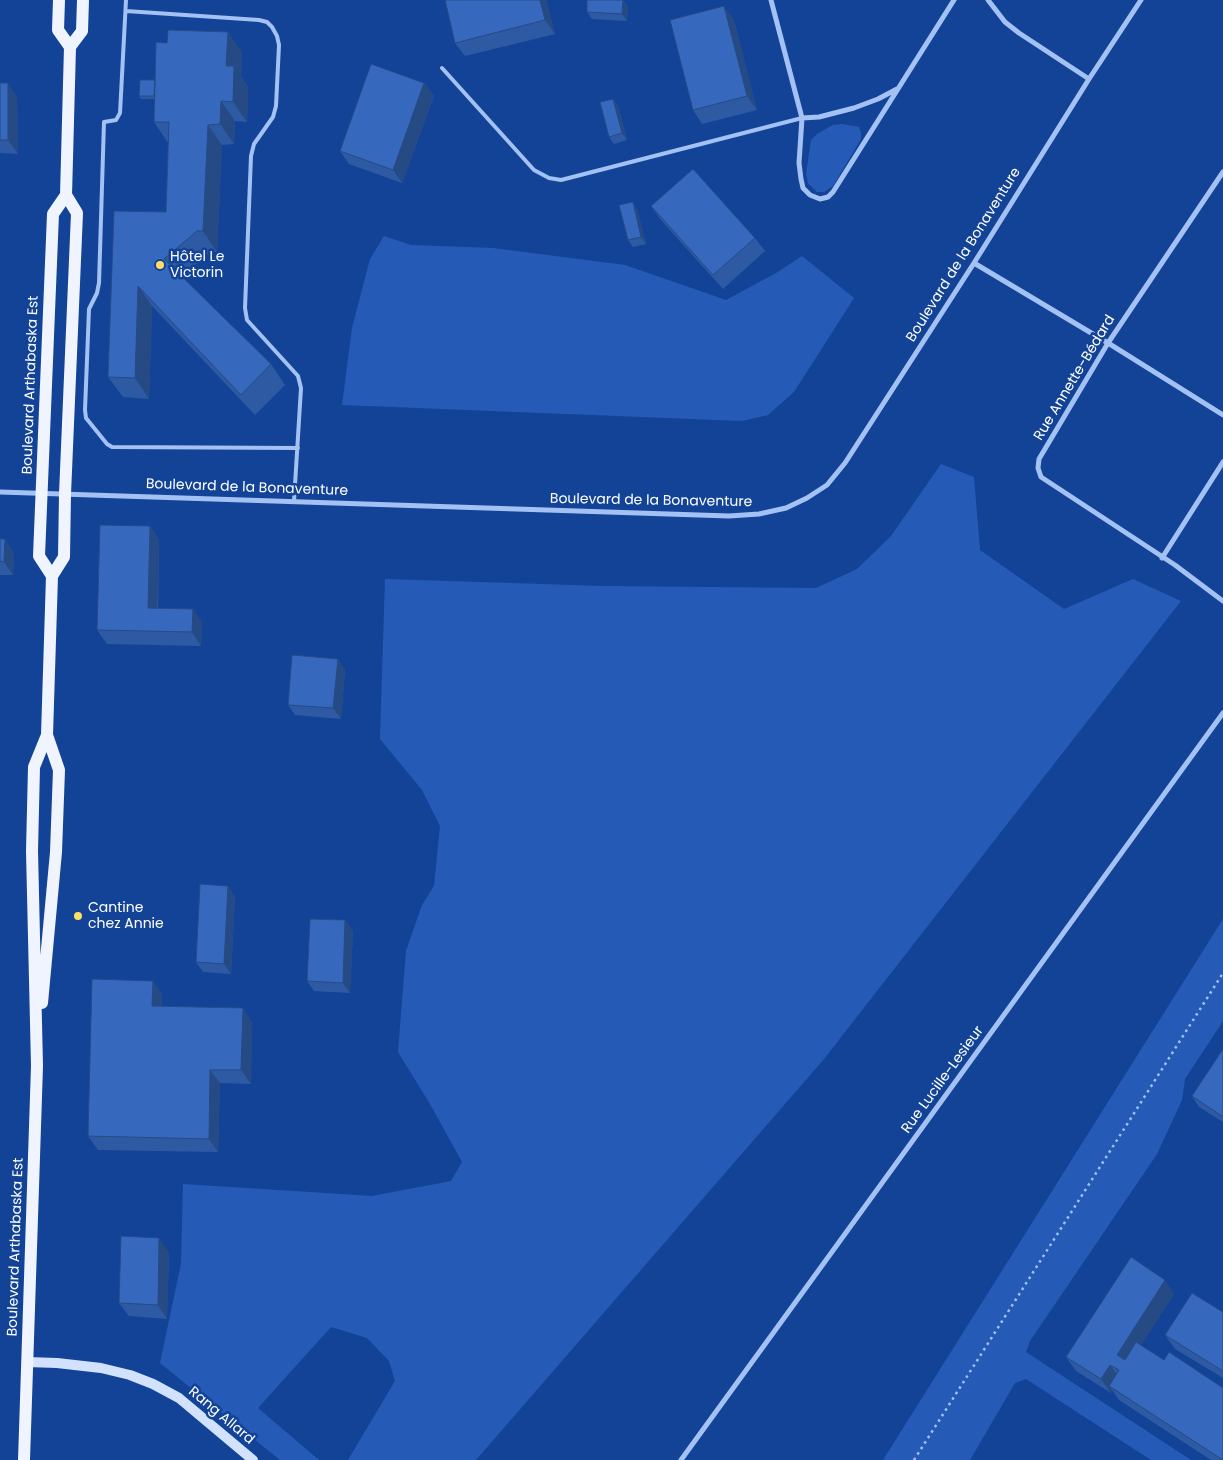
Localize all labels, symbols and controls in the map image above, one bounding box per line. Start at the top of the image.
street label: Boulevard de la Bonaventure [903,165,1025,345]
place label: Hôtel Le Victorin [170,249,224,282]
marker: Hôtel Le Victorin [154,259,166,271]
street label: Boulevard Arthabaska Est [19,295,43,475]
street label: Rue Annette-Bédard [1031,312,1119,444]
street label: Boulevard de la Bonaventure [146,476,348,500]
street label: Boulevard de la Bonaventure [550,491,752,511]
place label: Cantine chez Annie [88,900,164,932]
marker: Cantine chez Annie [72,910,84,922]
street label: Rue Lucille-Lesieur [898,1023,988,1137]
street label: Boulevard Arthabaska Est [4,1157,28,1337]
street label: Rang Allard [185,1384,257,1448]

